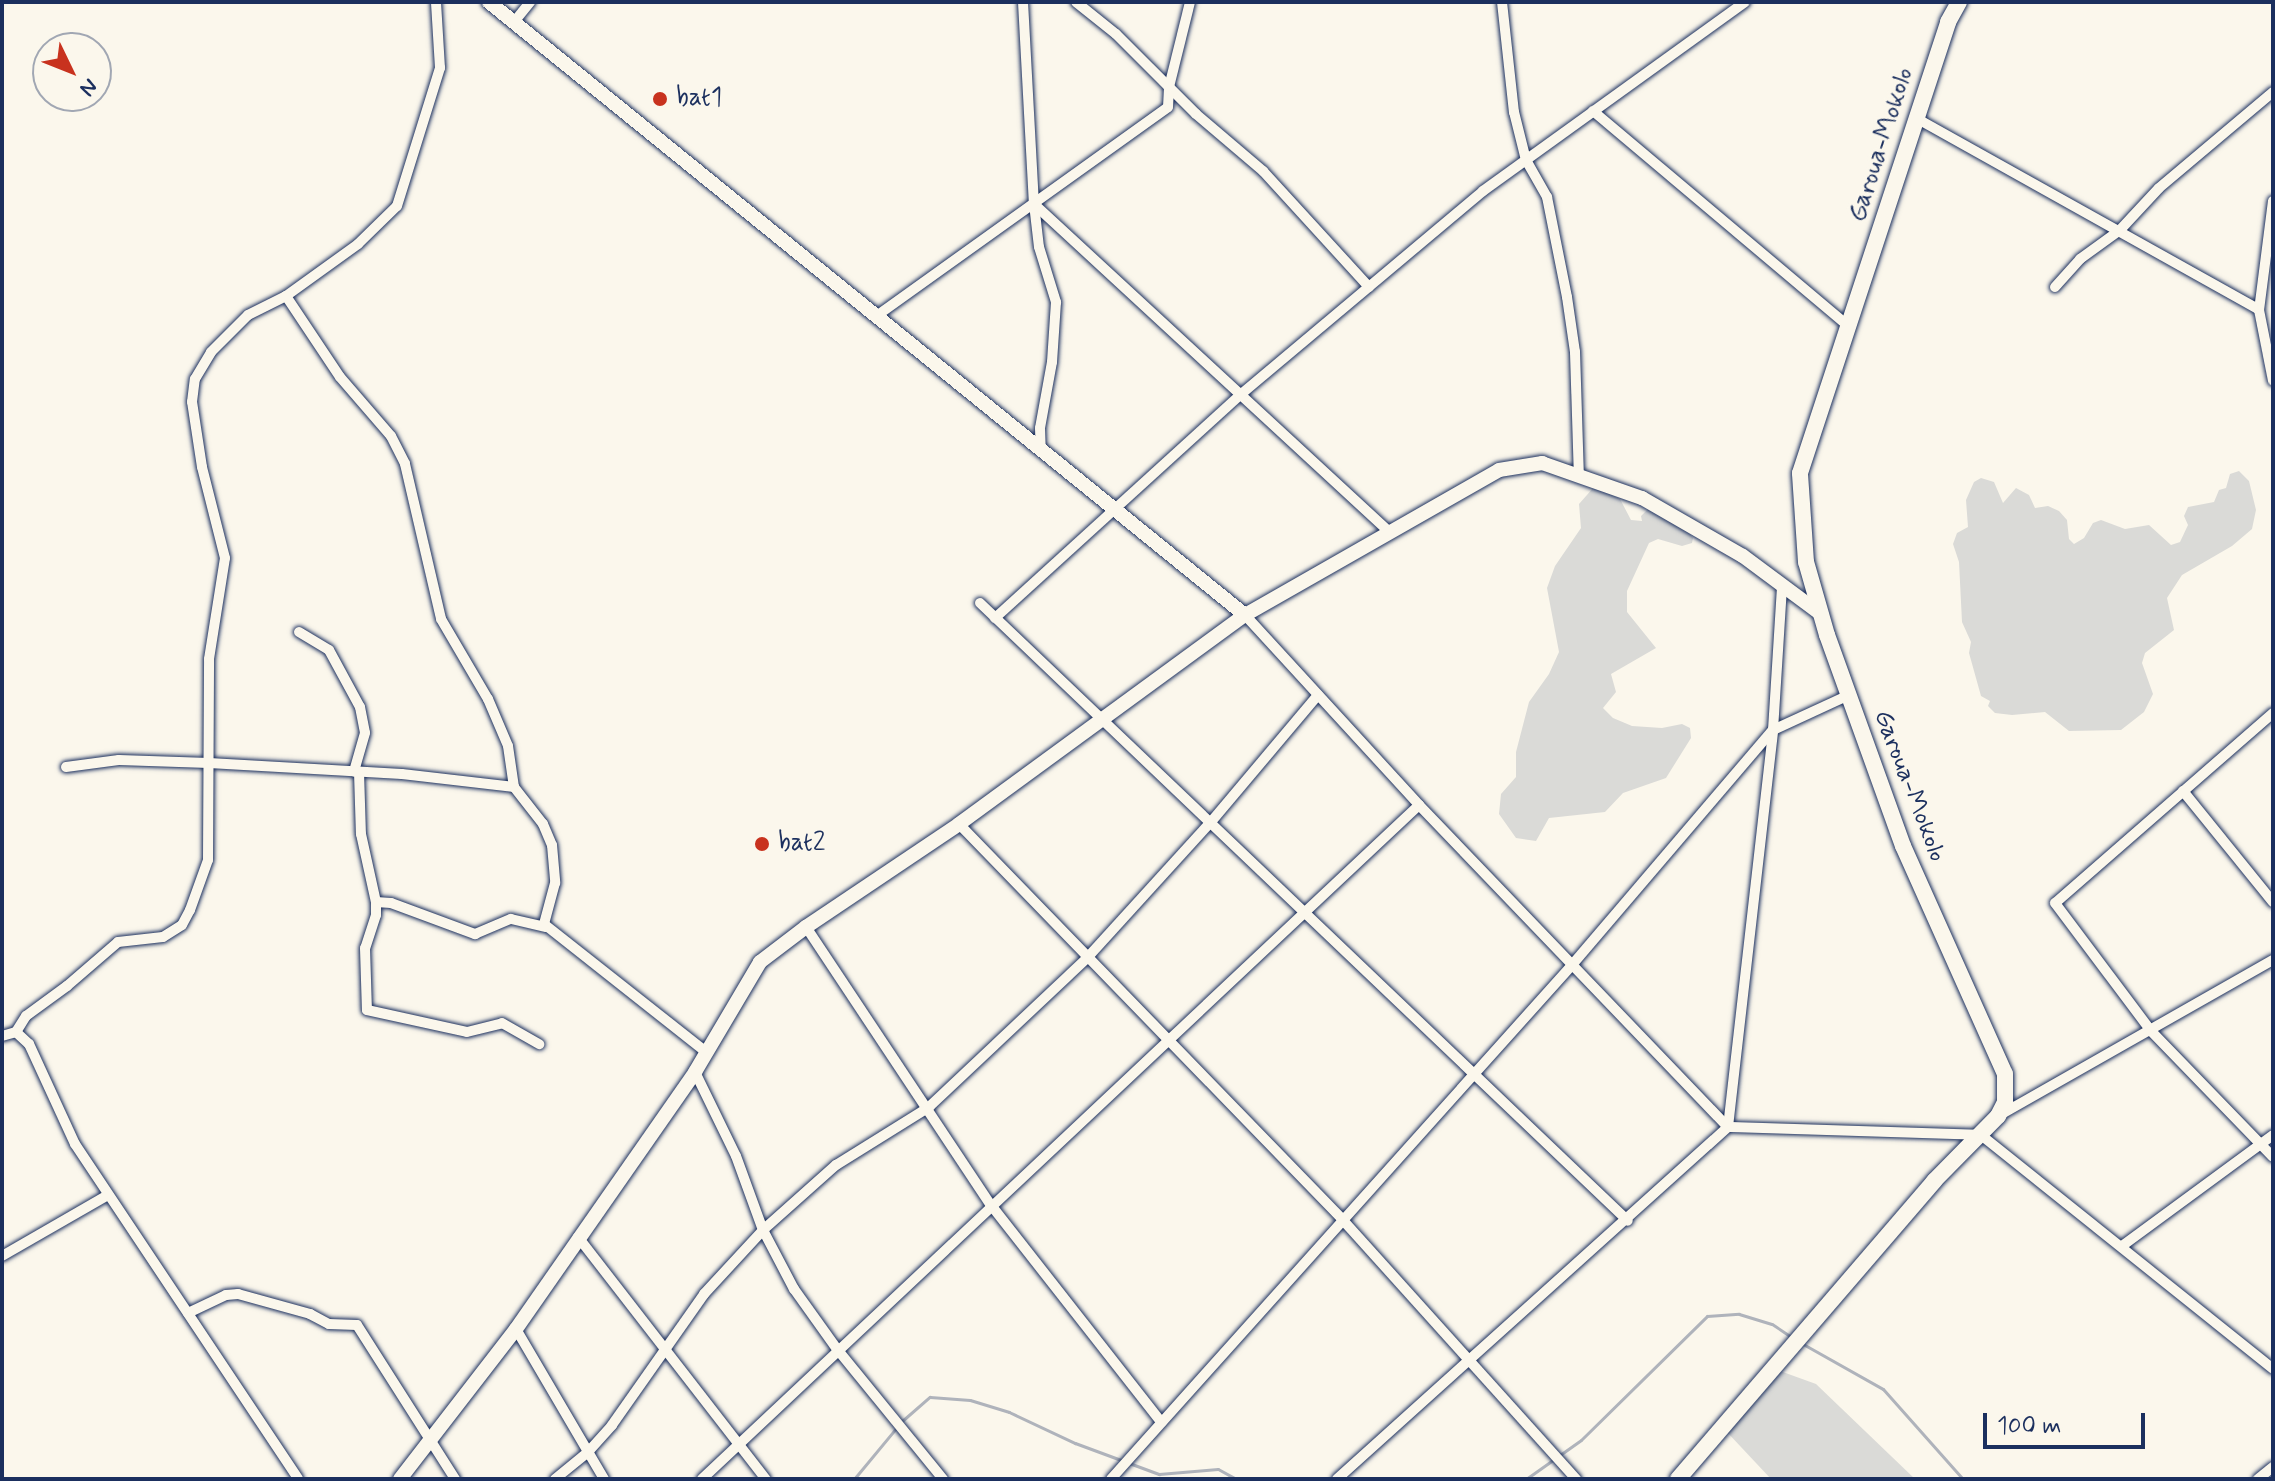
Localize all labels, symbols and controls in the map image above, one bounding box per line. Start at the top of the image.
north arrow [32,32,112,112]
street label: Garoua-Mokolo [1842,64,1922,226]
text: N [73,72,103,102]
place label: bat1 [676,83,722,115]
marker: bat1 [651,90,669,108]
street label: Garoua-Mokolo [1866,706,1952,866]
place label: bat2 [778,828,826,860]
marker: bat2 [753,835,771,853]
scale bar [1987,1397,2149,1447]
text: 100 m [1997,1411,2061,1442]

